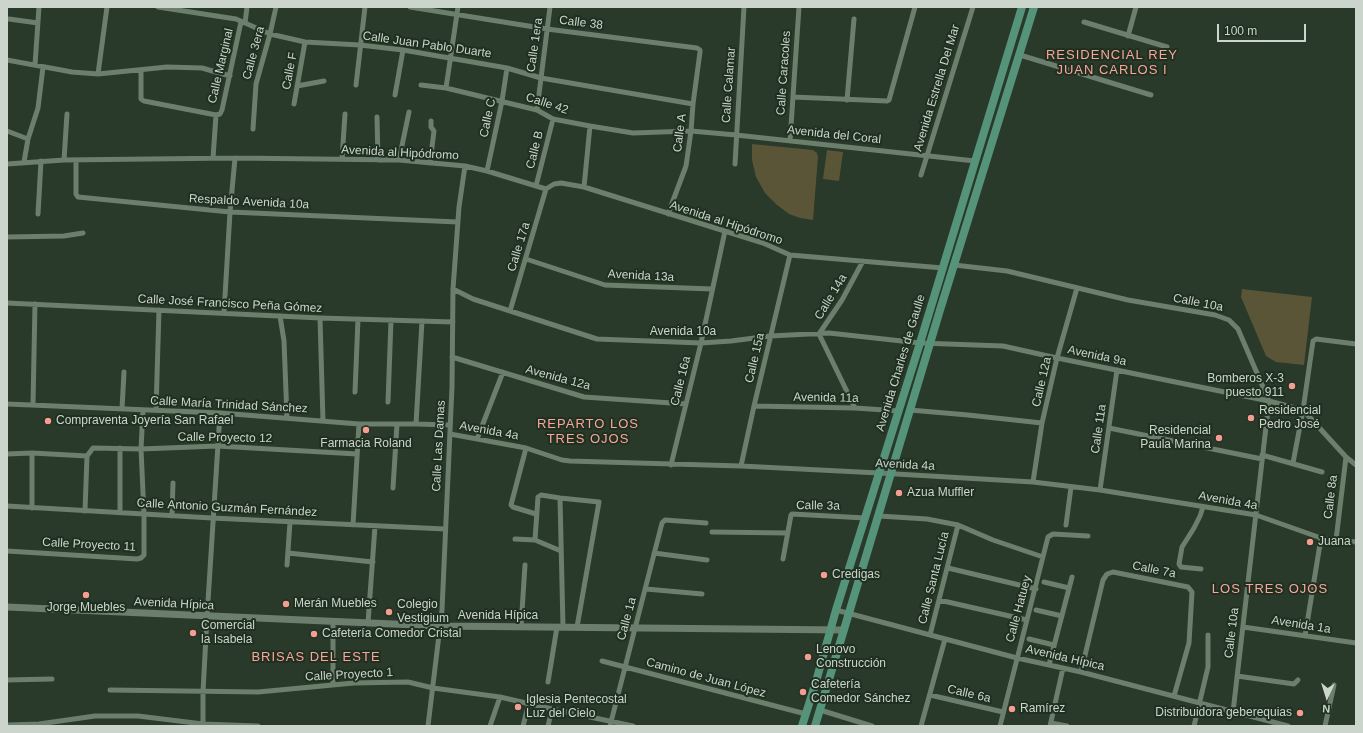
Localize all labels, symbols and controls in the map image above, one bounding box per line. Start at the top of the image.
street label: Calle 38 [558,13,604,33]
scale bar [1219,16,1308,42]
street label: Calle 1era [524,17,546,73]
street label: Avenida Estrella Del Mar [911,23,963,153]
text: 100 m [1224,24,1257,38]
street label: Calle 3era [240,25,268,81]
street label: Calle Marginal [205,27,237,105]
street label: Calle Juan Pablo Duarte [362,29,492,61]
street label: Calle Caracoles [774,30,794,116]
street label: Calle Calamar [719,47,739,123]
district label: RESIDENCIAL REY JUAN CARLOS I [1046,47,1178,78]
street label: Calle F [279,51,301,91]
street label: Calle 42 [524,90,570,118]
street label: Calle C [477,97,499,139]
street label: Calle A [670,113,690,153]
street label: Avenida del Coral [786,123,882,147]
street label: Calle B [523,129,547,171]
street label: Avenida al Hipódromo [341,143,459,163]
street label: Respaldo Avenida 10a [188,192,310,212]
street label: Avenida al Hipódromo [668,198,784,248]
street label: Calle 17a [505,221,533,273]
street label: Avenida 13a [607,267,675,285]
street label: Calle 14a [812,272,850,322]
street label: Calle 10a [1172,291,1224,315]
street label: Calle José Francisco Peña Gómez [137,292,323,316]
street label: Avenida Charles de Gaulle [873,293,929,433]
street label: Avenida 10a [650,325,716,339]
street label: Calle 15a [742,332,768,384]
street label: Avenida 9a [1066,343,1128,369]
street label: Calle 16a [668,355,694,407]
street label: Calle 12a [1029,356,1055,408]
street label: Avenida 12a [524,362,592,394]
place label: Bomberos X-3 puesto 911 [1207,372,1284,400]
marker: Bomberos X-3 puesto 911 [1287,381,1297,391]
street label: Avenida 11a [793,390,859,406]
street label: Calle María Trinidad Sánchez [150,394,308,416]
street label: Calle Las Damas [429,400,449,492]
street label: Calle 11a [1088,403,1110,455]
place label: Residencial Pedro José [1259,404,1321,432]
marker: Residencial Pedro José [1246,413,1256,423]
place label: Compraventa Joyería San Rafael [56,414,233,428]
marker: Compraventa Joyería San Rafael [43,416,53,426]
district label: REPARTO LOS TRES OJOS [537,416,639,447]
street label: Avenida 4a [458,419,520,443]
place label: Residencial Paula Marina [1140,424,1211,452]
marker: Farmacia Roland [361,425,371,435]
street label: Calle Proyecto 12 [178,430,272,446]
marker: Residencial Paula Marina [1214,433,1224,443]
place label: Farmacia Roland [320,437,412,451]
street label: Avenida 4a [875,456,935,474]
street label: Calle 8a [1321,474,1341,520]
place label: Azua Muffler [907,486,974,500]
marker: Azua Muffler [894,488,904,498]
street label: Avenida 4a [1197,489,1259,513]
street label: Calle Antonio Guzmán Fernández [136,496,318,520]
street label: Calle 3a [796,498,840,514]
street label: Calle Santa Lucía [916,530,952,626]
street label: Calle Proyecto 11 [42,535,136,555]
place label: Juana [1318,535,1351,549]
marker: Juana [1305,537,1315,547]
street label: Calle 7a [1131,559,1177,581]
place label: Credigas [832,568,880,582]
marker: Credigas [819,570,829,580]
street label: Calle Hatuey [1003,574,1035,644]
district label: LOS TRES OJOS [1212,581,1328,597]
marker: Jorge Muebles [81,590,91,600]
street label: Avenida Hípica [133,595,215,613]
street label: Calle 1a [614,596,640,642]
place label: Merán Muebles [294,597,377,611]
place label: Colegio Vestigium [397,598,449,626]
marker: Merán Muebles [281,599,291,609]
place label: Jorge Muebles [47,601,125,615]
marker: Colegio Vestigium [384,607,394,617]
street label: Calle 10a [1222,607,1242,659]
street label: Avenida Hípica [458,609,538,623]
street label: Avenida 1a [1270,613,1332,637]
place label: Comercial la Isabela [201,619,255,647]
place label: Cafetería Comedor Cristal [322,627,461,641]
marker: Comercial la Isabela [188,628,198,638]
marker: Cafetería Comedor Cristal [309,629,319,639]
street label: Avenida Hípica [1024,642,1106,674]
place label: Lenovo Construcción [816,643,886,671]
district label: BRISAS DEL ESTE [251,649,381,665]
marker: Lenovo Construcción [803,652,813,662]
street label: Camino de Juan López [645,655,767,701]
street label: Calle Proyecto 1 [305,666,393,684]
north arrow [1307,677,1347,717]
place label: Cafetería Comedor Sánchez [811,678,910,706]
street label: Calle 6a [946,682,992,706]
marker: Cafetería Comedor Sánchez [798,687,808,697]
place label: Iglesia Pentecostal Luz del Cielo [526,693,627,721]
marker: Iglesia Pentecostal Luz del Cielo [513,702,523,712]
place label: Ramírez [1020,702,1065,716]
text: N [1322,703,1331,715]
marker: Ramírez [1007,704,1017,714]
place label: Distribuidora geberequias [1155,706,1292,720]
marker: Distribuidora geberequias [1295,708,1305,718]

